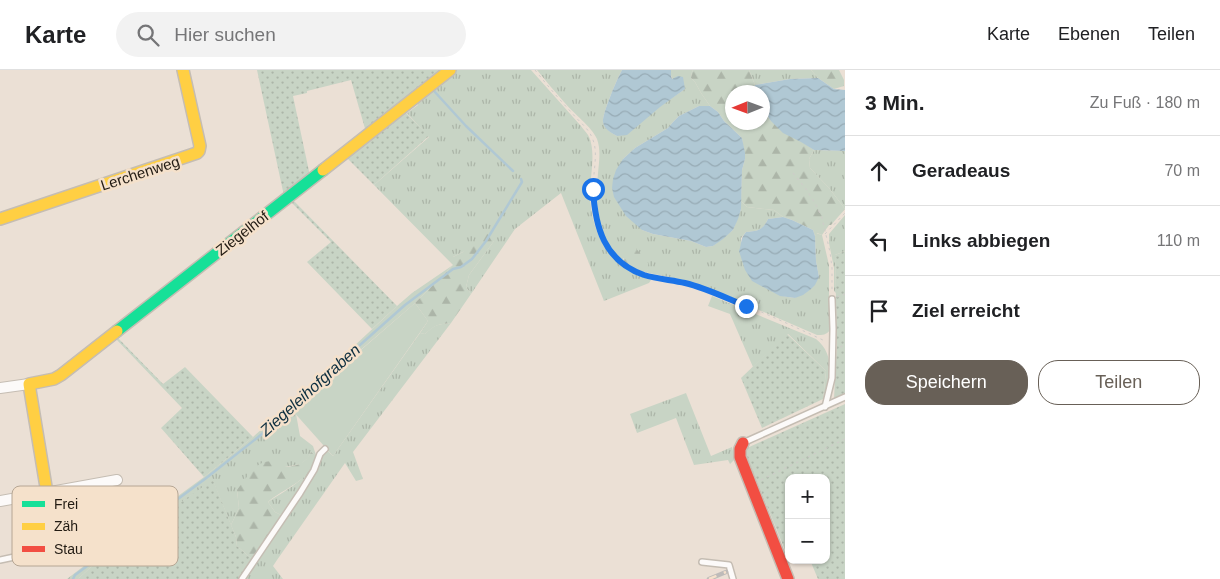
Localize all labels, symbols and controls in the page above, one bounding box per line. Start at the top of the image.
search box [116,12,466,57]
text: Karte [25,21,86,48]
icon: search [134,21,162,49]
text: Hier suchen [174,24,276,45]
text: Karte [987,24,1030,44]
text: Ebenen [1058,24,1120,44]
text: Teilen [1148,24,1195,44]
north arrow [725,85,770,130]
text: 3 Min. [865,91,925,114]
text: Zu Fuß · 180 m [1090,94,1200,111]
street label: Lerchenweg [99,152,181,194]
icon: ahead [865,157,893,185]
text: Geradeaus [912,160,1010,181]
text: 70 m [1164,162,1200,179]
route start [582,178,605,201]
street label: Ziegelhof [212,207,272,259]
icon: left [865,227,893,255]
text: Links abbiegen [912,230,1050,251]
text: 110 m [1157,232,1200,249]
route end [735,295,758,318]
icon: arrive [865,297,893,325]
text: Ziel erreicht [912,300,1020,321]
water label: Ziegeleihofgraben [256,341,363,440]
button: Speichern [865,360,1028,405]
button: Teilen [1038,360,1200,405]
map controls [785,474,830,564]
button: + [785,474,830,519]
legend [12,486,178,566]
text: Frei [54,496,78,512]
text: Zäh [54,518,78,534]
button: − [785,519,830,564]
text: Stau [54,541,83,557]

